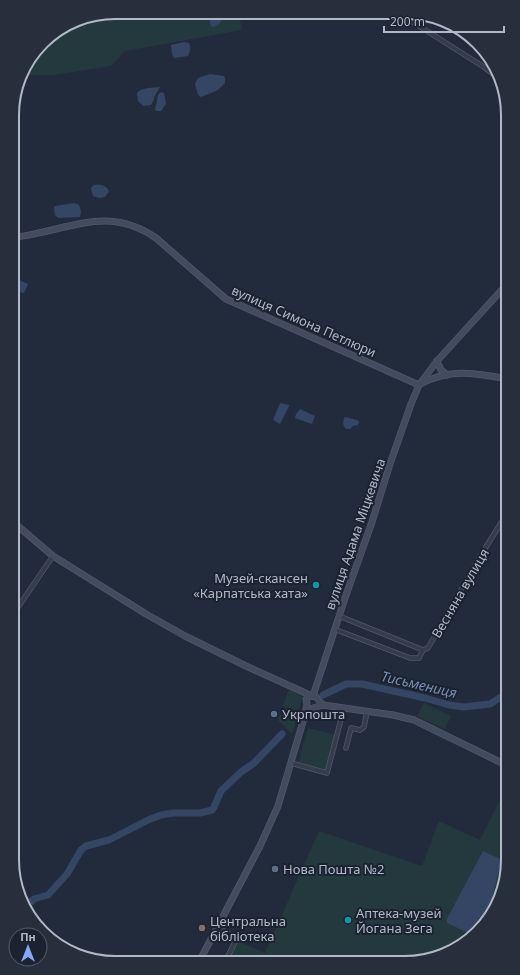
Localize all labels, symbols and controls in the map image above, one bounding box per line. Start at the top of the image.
scale bar [384,8,504,34]
text: 200 m [390,13,425,30]
street label: вулиця Симона Петлюри [229,281,379,361]
street label: вулиця Адама Міцкевича [321,456,389,612]
street label: Весняна вулиця [427,545,493,641]
place label: Музей-скансен «Карпатська хата» [193,569,308,602]
marker: Музей-скансен «Карпатська хата» [311,580,321,590]
water label: Тисьмениця [379,666,459,702]
place label: Укрпошта [282,705,345,723]
marker: Укрпошта [269,709,279,719]
place label: Нова Пошта №2 [283,860,385,878]
marker: Нова Пошта №2 [270,864,280,874]
place label: Аптека-музей Йогана Зега [356,904,442,937]
place label: Центральна бібліотека [210,912,286,945]
marker: Аптека-музей Йогана Зега [343,915,353,925]
marker: Центральна бібліотека [197,923,207,933]
north arrow [8,927,48,967]
text: Пн [20,929,36,944]

